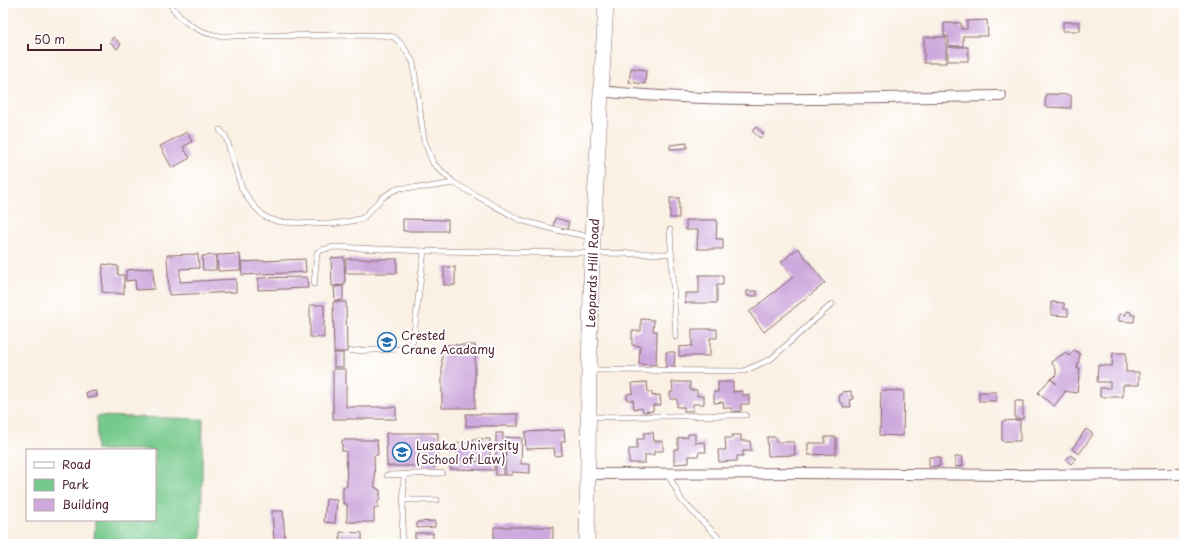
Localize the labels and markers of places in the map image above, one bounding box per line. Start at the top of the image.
place label: Crested Crane Acadamy [401,326,495,358]
school or university icon: Crested Crane Acadamy [376,331,398,353]
place label: Lusaka University (School of Law) [416,436,519,468]
school or university icon: Lusaka University (School of Law) [391,441,413,463]

